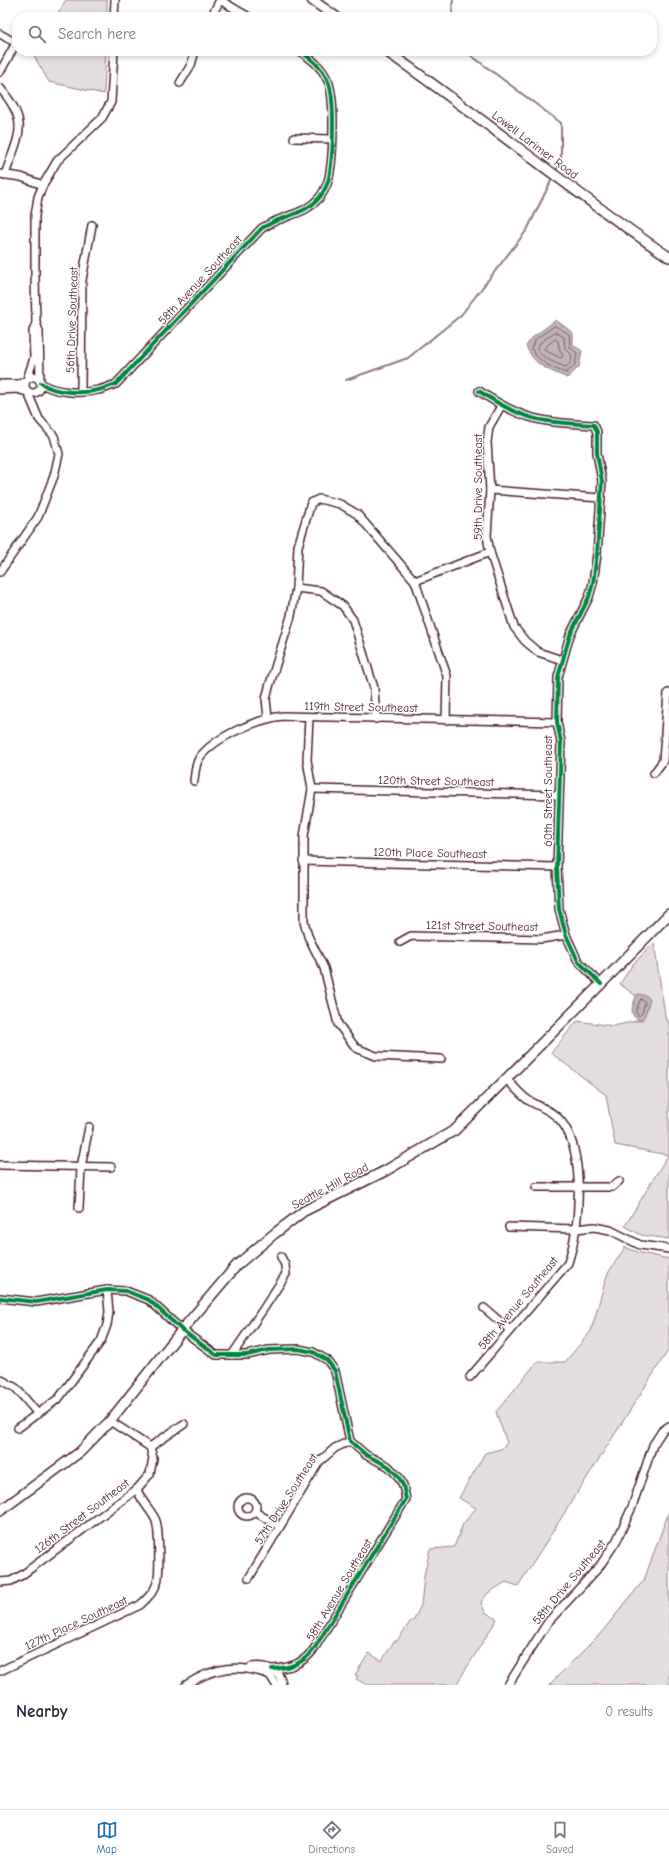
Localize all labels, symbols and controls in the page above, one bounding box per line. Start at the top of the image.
search box [12,12,657,56]
icon: search [26,23,48,45]
text: Search here [58,25,136,43]
street label: Lowell Larimer Road [489,108,581,182]
street label: 58th Avenue Southeast [155,232,245,327]
street label: 56th Drive Southeast [63,266,81,373]
street label: 59th Drive Southeast [471,433,485,540]
street label: 119th Street Southeast [304,699,418,715]
street label: 60th Street Southeast [541,735,555,847]
street label: 120th Street Southeast [378,773,495,789]
street label: 120th Place Southeast [373,845,487,861]
street label: 121st Street Southeast [426,918,539,934]
street label: Seattle Hill Road [289,1160,371,1212]
street label: 58th Avenue Southeast [475,1253,561,1352]
street label: 57th Drive Southeast [251,1450,321,1547]
street label: 126th Street Southeast [32,1475,133,1556]
street label: 58th Avenue Southeast [303,1536,375,1644]
street label: 58th Drive Southeast [530,1536,609,1627]
street label: 127th Place Southeast [23,1593,130,1653]
text: Nearby [16,1702,67,1721]
text: 0 results [605,1704,653,1719]
tab: Map [96,1819,118,1856]
tab: Directions [309,1819,355,1856]
tab: Saved [546,1819,573,1856]

